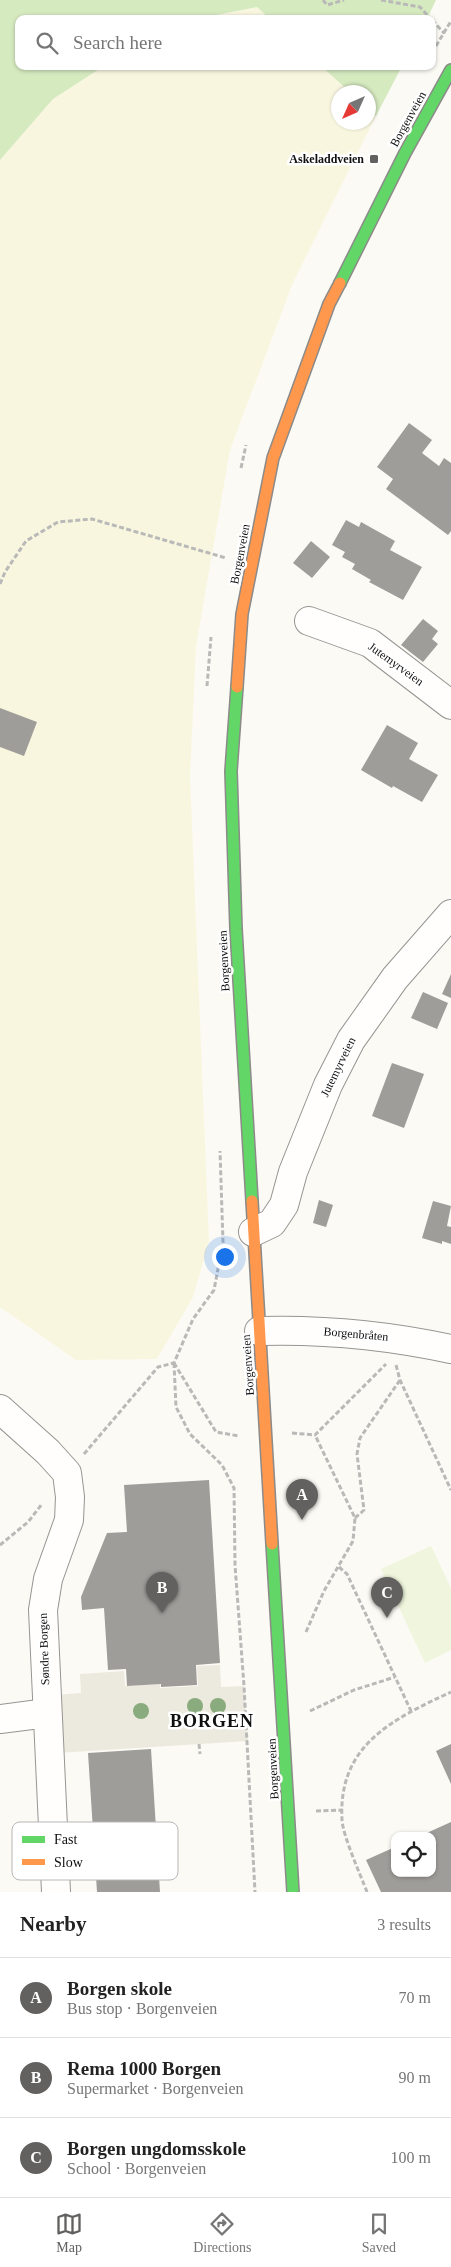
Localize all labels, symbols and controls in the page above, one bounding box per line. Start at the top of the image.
search box [15,15,436,70]
icon: search [33,29,61,57]
text: Search here [73,32,162,53]
north arrow [331,85,376,130]
street label: Borgenveien [387,89,429,149]
place label: Askeladdveien [289,152,364,166]
marker: Askeladdveien [368,153,380,165]
street label: Borgenveien [227,523,253,585]
street label: Jutemyrveien [366,639,426,689]
street label: Borgenveien [215,930,233,992]
street label: Jutemyrveien [318,1035,358,1099]
your location [212,1244,238,1270]
street label: Borgenbråten [323,1324,389,1344]
street label: Borgenveien [239,1334,257,1396]
pin: A [286,1479,318,1520]
pin: B [146,1572,178,1613]
pin: C [371,1577,403,1618]
street label: Søndre Borgen [36,1613,52,1685]
district label: BORGEN [170,1711,254,1731]
street label: Borgenveien [264,1738,282,1800]
legend [12,1822,178,1880]
text: Fast [54,1832,77,1847]
map controls [391,1832,436,1877]
button: locate [391,1832,436,1877]
text: Slow [54,1855,84,1870]
text: Nearby [20,1912,87,1936]
text: 3 results [377,1916,431,1933]
text: Borgen skole [67,1978,172,1999]
text: A [30,1989,42,2006]
text: 70 m [399,1989,431,2006]
text: Bus stop · Borgenveien [67,2000,217,2017]
text: Rema 1000 Borgen [67,2058,221,2079]
text: B [31,2069,41,2086]
text: 90 m [399,2069,431,2086]
text: Supermarket · Borgenveien [67,2080,244,2097]
text: Borgen ungdomsskole [67,2138,246,2159]
text: C [30,2149,42,2166]
text: 100 m [391,2149,431,2166]
text: School · Borgenveien [67,2160,206,2177]
tab: Map [55,2210,83,2256]
tab: Directions [193,2210,252,2256]
tab: Saved [362,2210,396,2256]

